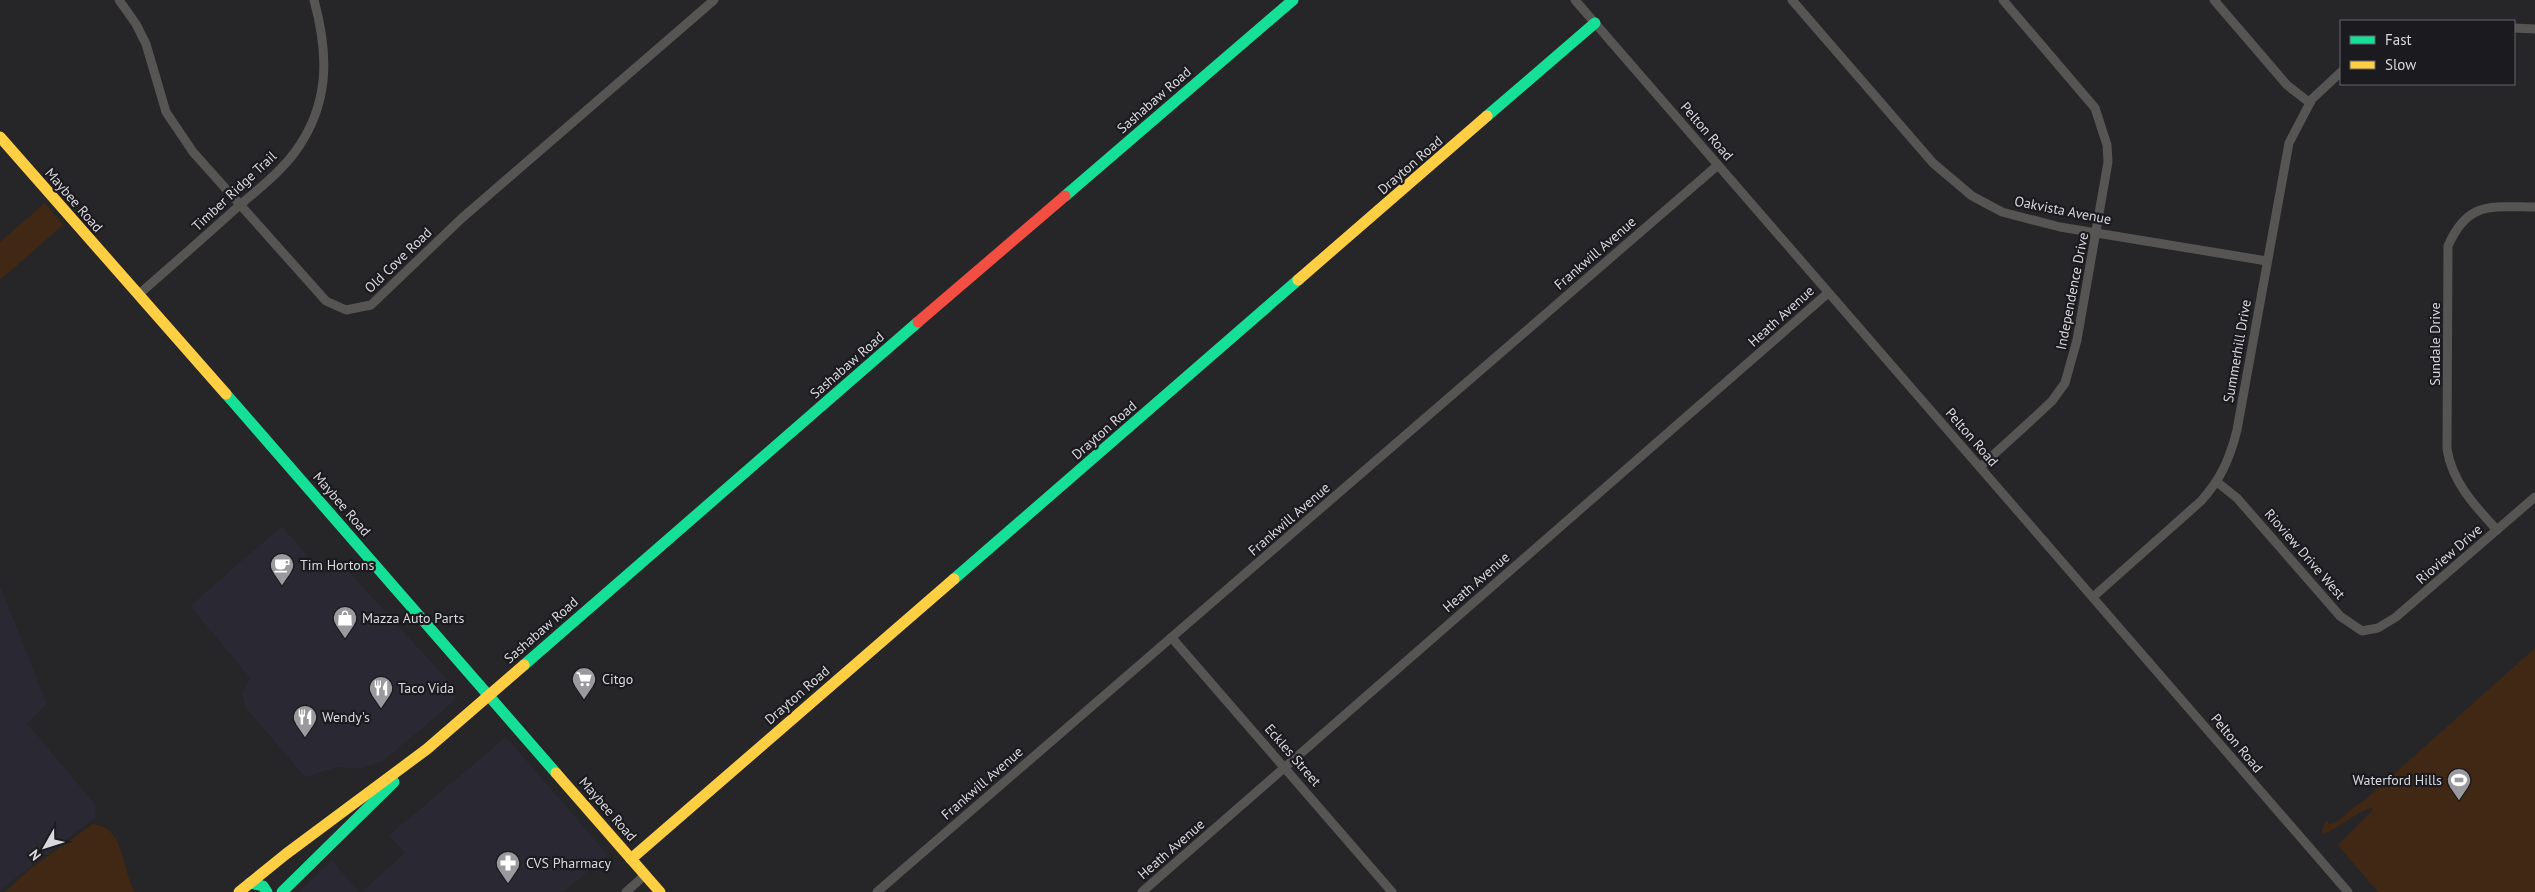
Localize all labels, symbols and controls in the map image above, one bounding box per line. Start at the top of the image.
legend [2340,20,2515,85]
text: Fast [2385,30,2412,49]
text: Slow [2385,55,2416,74]
street label: Sashabaw Road [1113,63,1195,137]
street label: Pelton Road [1677,98,1737,164]
street label: Drayton Road [1374,132,1446,198]
street label: Timber Ridge Trail [188,147,280,235]
street label: Maybee Road [41,164,107,236]
street label: Oakvista Avenue [2013,192,2113,228]
street label: Frankwill Avenue [1550,213,1640,293]
street label: Old Cove Road [361,223,435,297]
street label: Independence Drive [2052,231,2092,351]
street label: Heath Avenue [1744,282,1818,350]
street label: Summerhill Drive [2219,298,2255,404]
street label: Sundale Drive [2426,302,2444,386]
street label: Sashabaw Road [806,328,888,402]
street label: Drayton Road [1068,397,1140,463]
street label: Pelton Road [1942,404,2002,470]
street label: Maybee Road [309,468,375,540]
street label: Frankwill Avenue [1244,479,1334,559]
street label: Rioview Drive West [2261,505,2349,603]
street label: Rioview Drive [2412,520,2486,588]
street label: Heath Avenue [1439,548,1513,616]
cafe icon: Tim Hortons [269,552,295,586]
place label: Tim Hortons [300,556,374,574]
street label: Sashabaw Road [500,593,582,667]
shop icon: Mazza Auto Parts [332,605,358,639]
place label: Mazza Auto Parts [362,609,465,627]
street label: Drayton Road [761,662,833,728]
supermarket icon: Citgo [571,666,597,700]
place label: Citgo [602,670,633,688]
restaurant icon: Taco Vida [368,675,394,709]
place label: Taco Vida [398,679,454,697]
restaurant icon: Wendy's [292,704,318,738]
place label: Wendy's [322,708,370,726]
street label: Pelton Road [2207,710,2267,776]
street label: Eckles Street [1261,720,1325,790]
street label: Frankwill Avenue [937,743,1027,823]
sports icon: Waterford Hills [2446,767,2472,801]
place label: Waterford Hills [2352,771,2442,789]
street label: Maybee Road [575,773,641,845]
street label: Heath Avenue [1134,815,1208,883]
north arrow [20,822,70,872]
text: N [25,846,45,864]
pharmacy icon: CVS Pharmacy [495,850,521,884]
place label: CVS Pharmacy [526,854,611,872]

